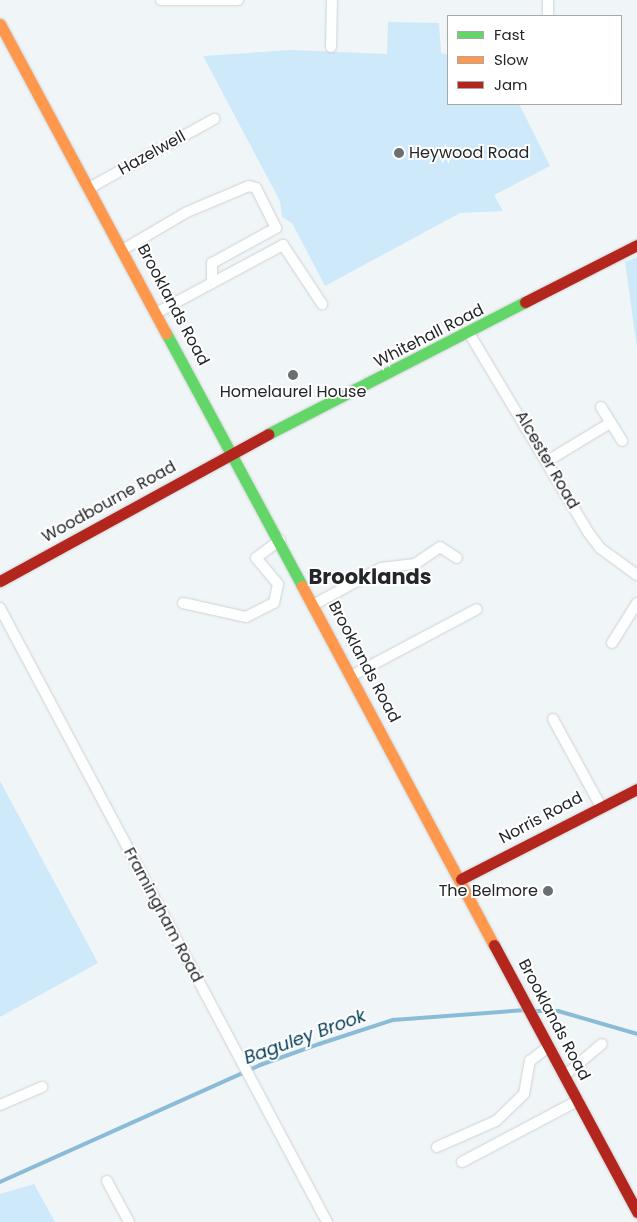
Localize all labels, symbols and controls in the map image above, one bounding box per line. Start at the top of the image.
legend [447,15,622,105]
text: Fast [494,24,525,45]
text: Slow [494,49,528,70]
text: Jam [494,74,528,95]
street label: Hazelwell [115,127,189,179]
place label: Heywood Road [409,143,529,163]
marker: Heywood Road [393,147,405,159]
street label: Brooklands Road [133,241,213,369]
street label: Whitehall Road [371,300,487,372]
marker: Homelaurel House [287,369,299,381]
place label: Homelaurel House [220,382,366,402]
street label: Alcester Road [511,407,583,513]
street label: Woodbourne Road [39,457,179,547]
district label: Brooklands [308,564,432,590]
street label: Brooklands Road [324,598,404,726]
street label: Norris Road [496,788,586,848]
street label: Framingham Road [119,844,207,986]
place label: The Belmore [439,881,538,901]
marker: The Belmore [542,885,554,897]
street label: Brooklands Road [514,956,594,1084]
water label: Baguley Brook [241,1005,369,1069]

